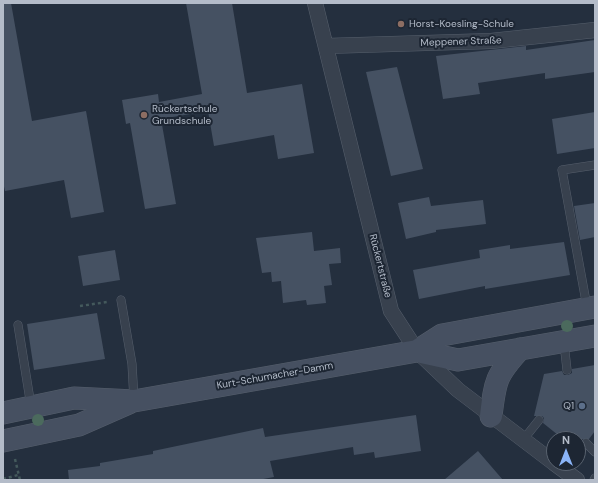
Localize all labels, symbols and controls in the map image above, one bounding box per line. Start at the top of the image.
place label: Horst-Koesling-Schule [409,18,514,30]
marker: Horst-Koesling-Schule [396,19,406,29]
street label: Meppener Straße [420,35,502,49]
place label: Rückertschule Grundschule [152,103,217,126]
marker: Rückertschule Grundschule [139,110,149,120]
street label: Rückertstraße [366,233,394,299]
street label: Kurt-Schumacher-Damm [216,360,334,392]
place label: Q1 [563,400,574,412]
marker: Q1 [577,401,587,411]
north arrow [546,431,586,471]
text: N [562,433,570,447]

